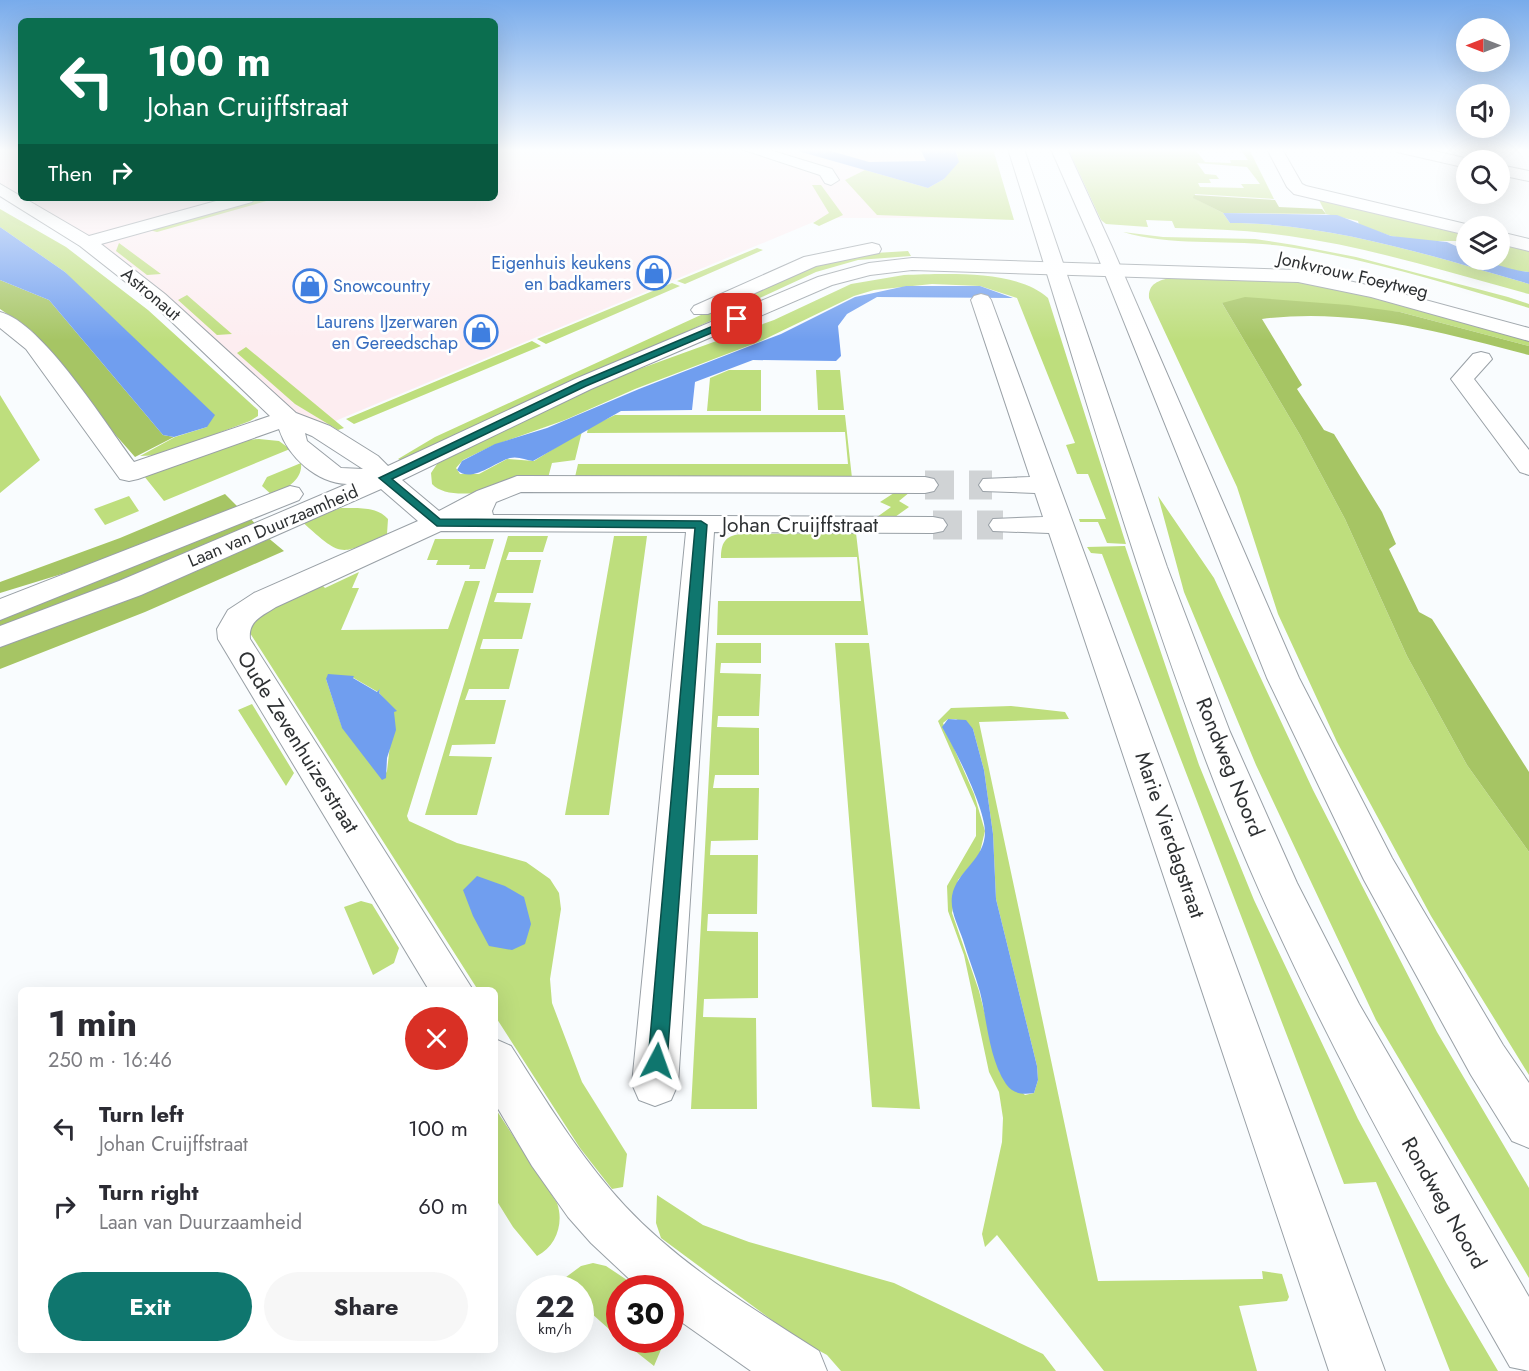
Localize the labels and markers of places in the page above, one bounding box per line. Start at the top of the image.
place label: Eigenhuis keukens en badkamers [491,250,631,297]
shop icon: Eigenhuis keukens en badkamers [636,255,672,291]
shop icon: Snowcountry [292,268,328,304]
place label: Snowcountry [333,273,430,299]
pin [711,293,762,344]
place label: Laurens IJzerwaren en Gereedschap [316,309,458,356]
shop icon: Laurens IJzerwaren en Gereedschap [463,314,499,350]

